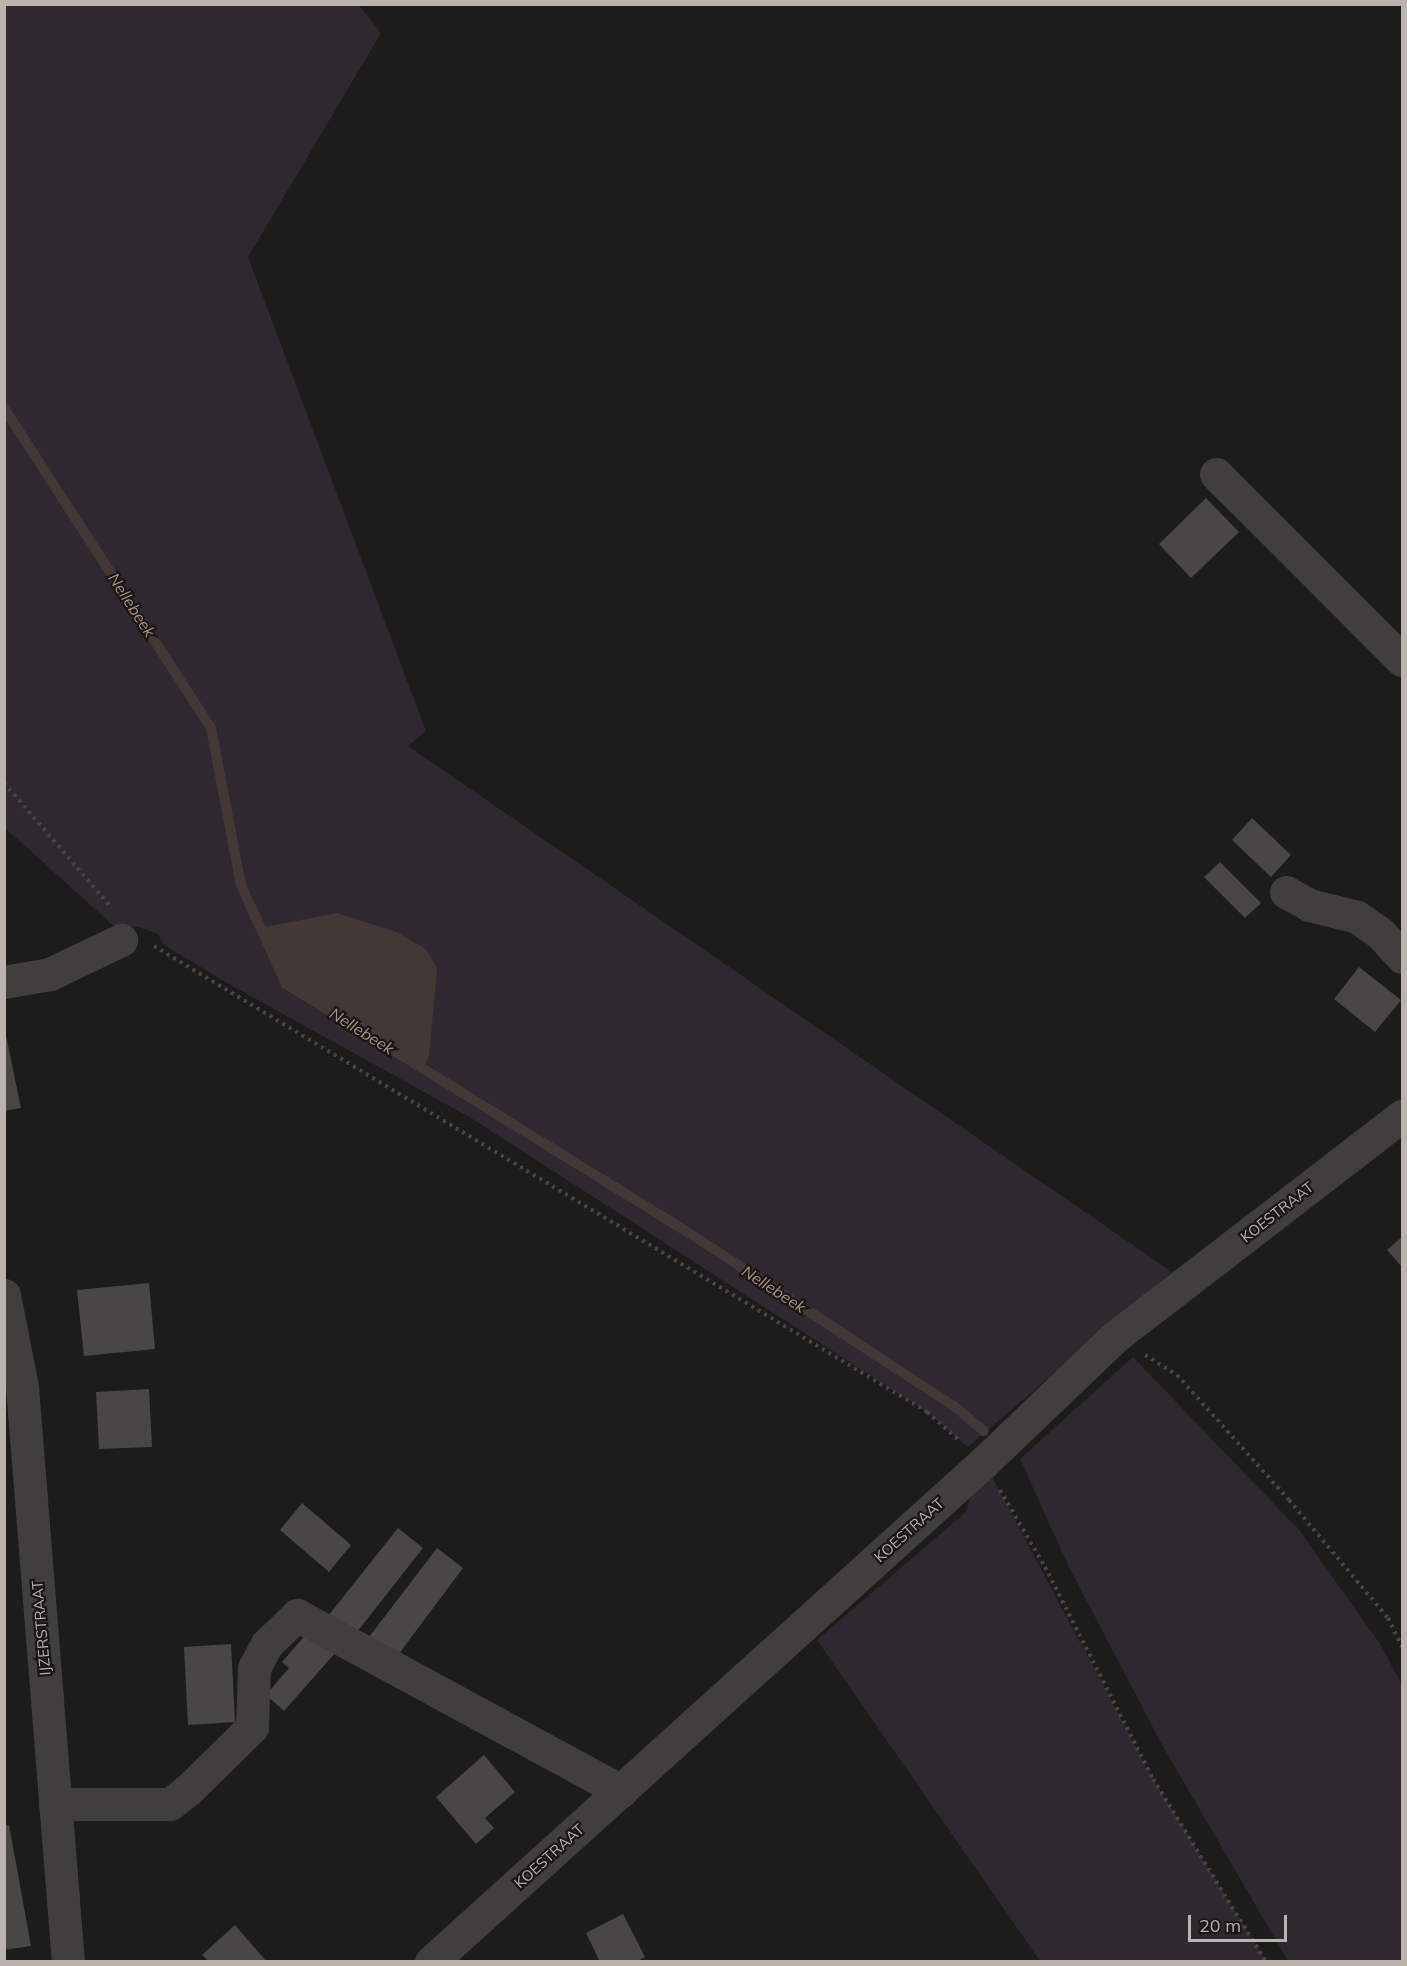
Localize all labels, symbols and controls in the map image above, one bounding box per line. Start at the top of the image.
water label: Nellebeek [104,569,160,641]
water label: Nellebeek [326,1004,398,1058]
street label: KOESTRAAT [1237,1178,1317,1246]
water label: Nellebeek [738,1261,810,1317]
street label: KOESTRAAT [870,1494,948,1566]
street label: IJZERSTRAAT [28,1580,54,1676]
street label: KOESTRAAT [510,1820,588,1892]
scale bar [1191,1903,1290,1941]
text: 20 m [1199,1914,1241,1937]

